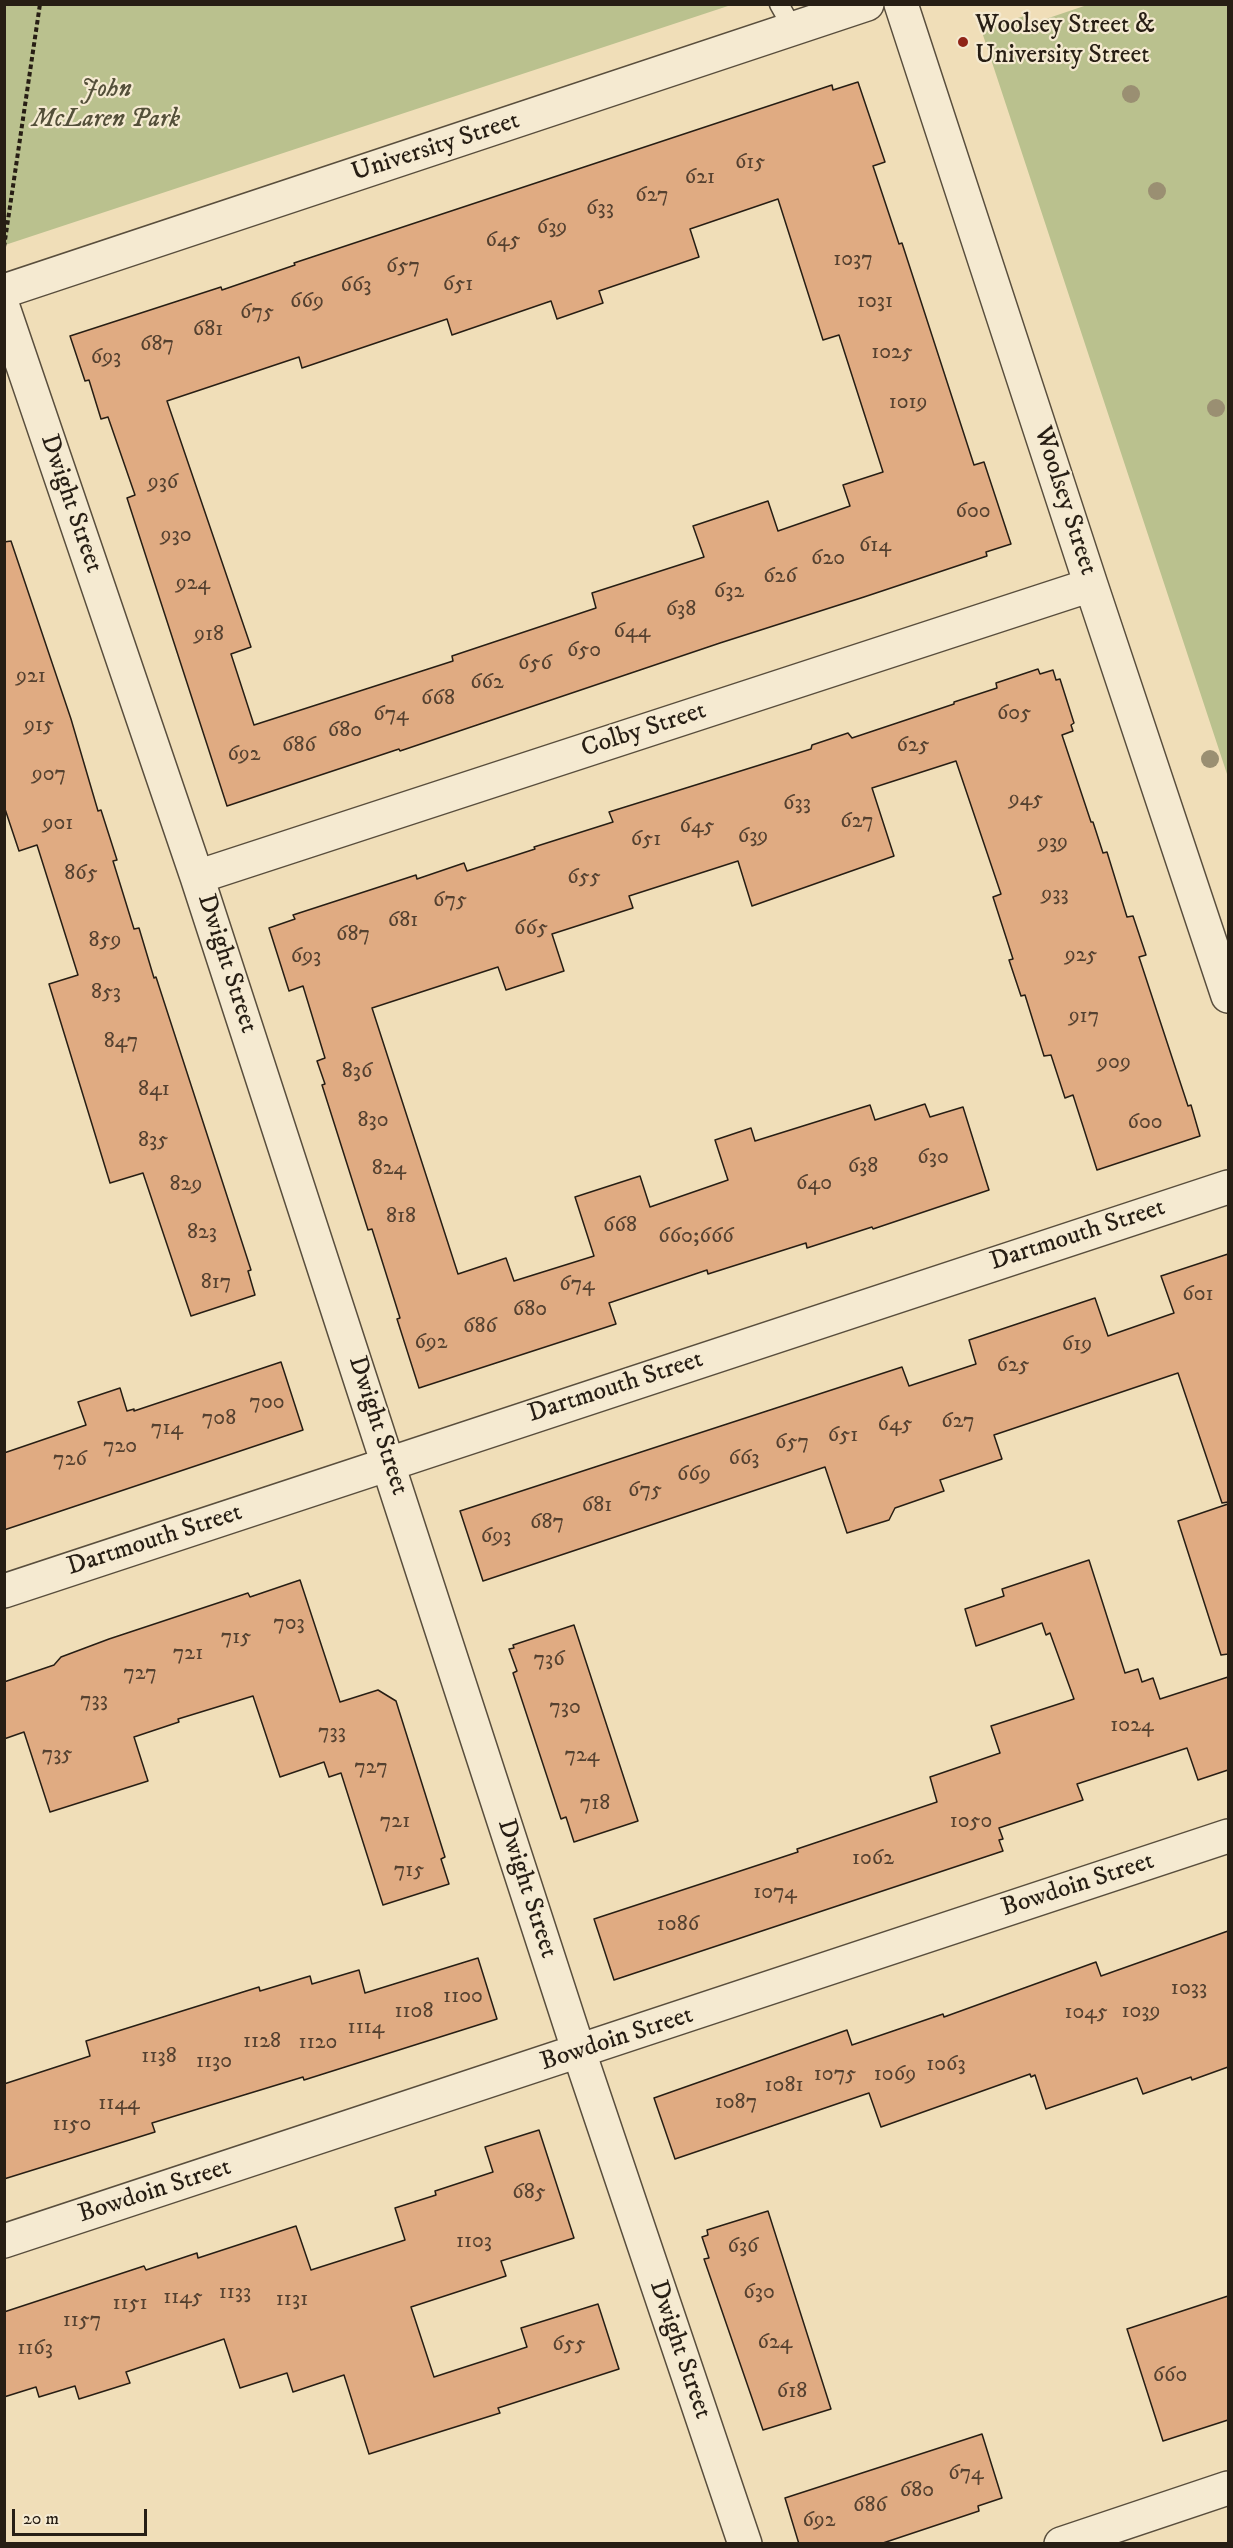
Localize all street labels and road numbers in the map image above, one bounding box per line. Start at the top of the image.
street label: University Street [348,106,524,190]
street label: Woolsey Street [1025,423,1103,579]
street label: Dwight Street [32,431,108,577]
street label: Colby Street [578,696,710,766]
street label: Dwight Street [189,891,263,1037]
street label: Dartmouth Street [987,1193,1169,1279]
street label: Dartmouth Street [525,1345,707,1431]
street label: Dwight Street [340,1353,414,1499]
street label: Dartmouth Street [64,1498,246,1584]
street label: Dwight Street [489,1816,563,1962]
street label: Bowdoin Street [998,1847,1158,1925]
street label: Bowdoin Street [537,2001,697,2079]
street label: Bowdoin Street [75,2153,235,2231]
street label: Dwight Street [641,2277,717,2423]

